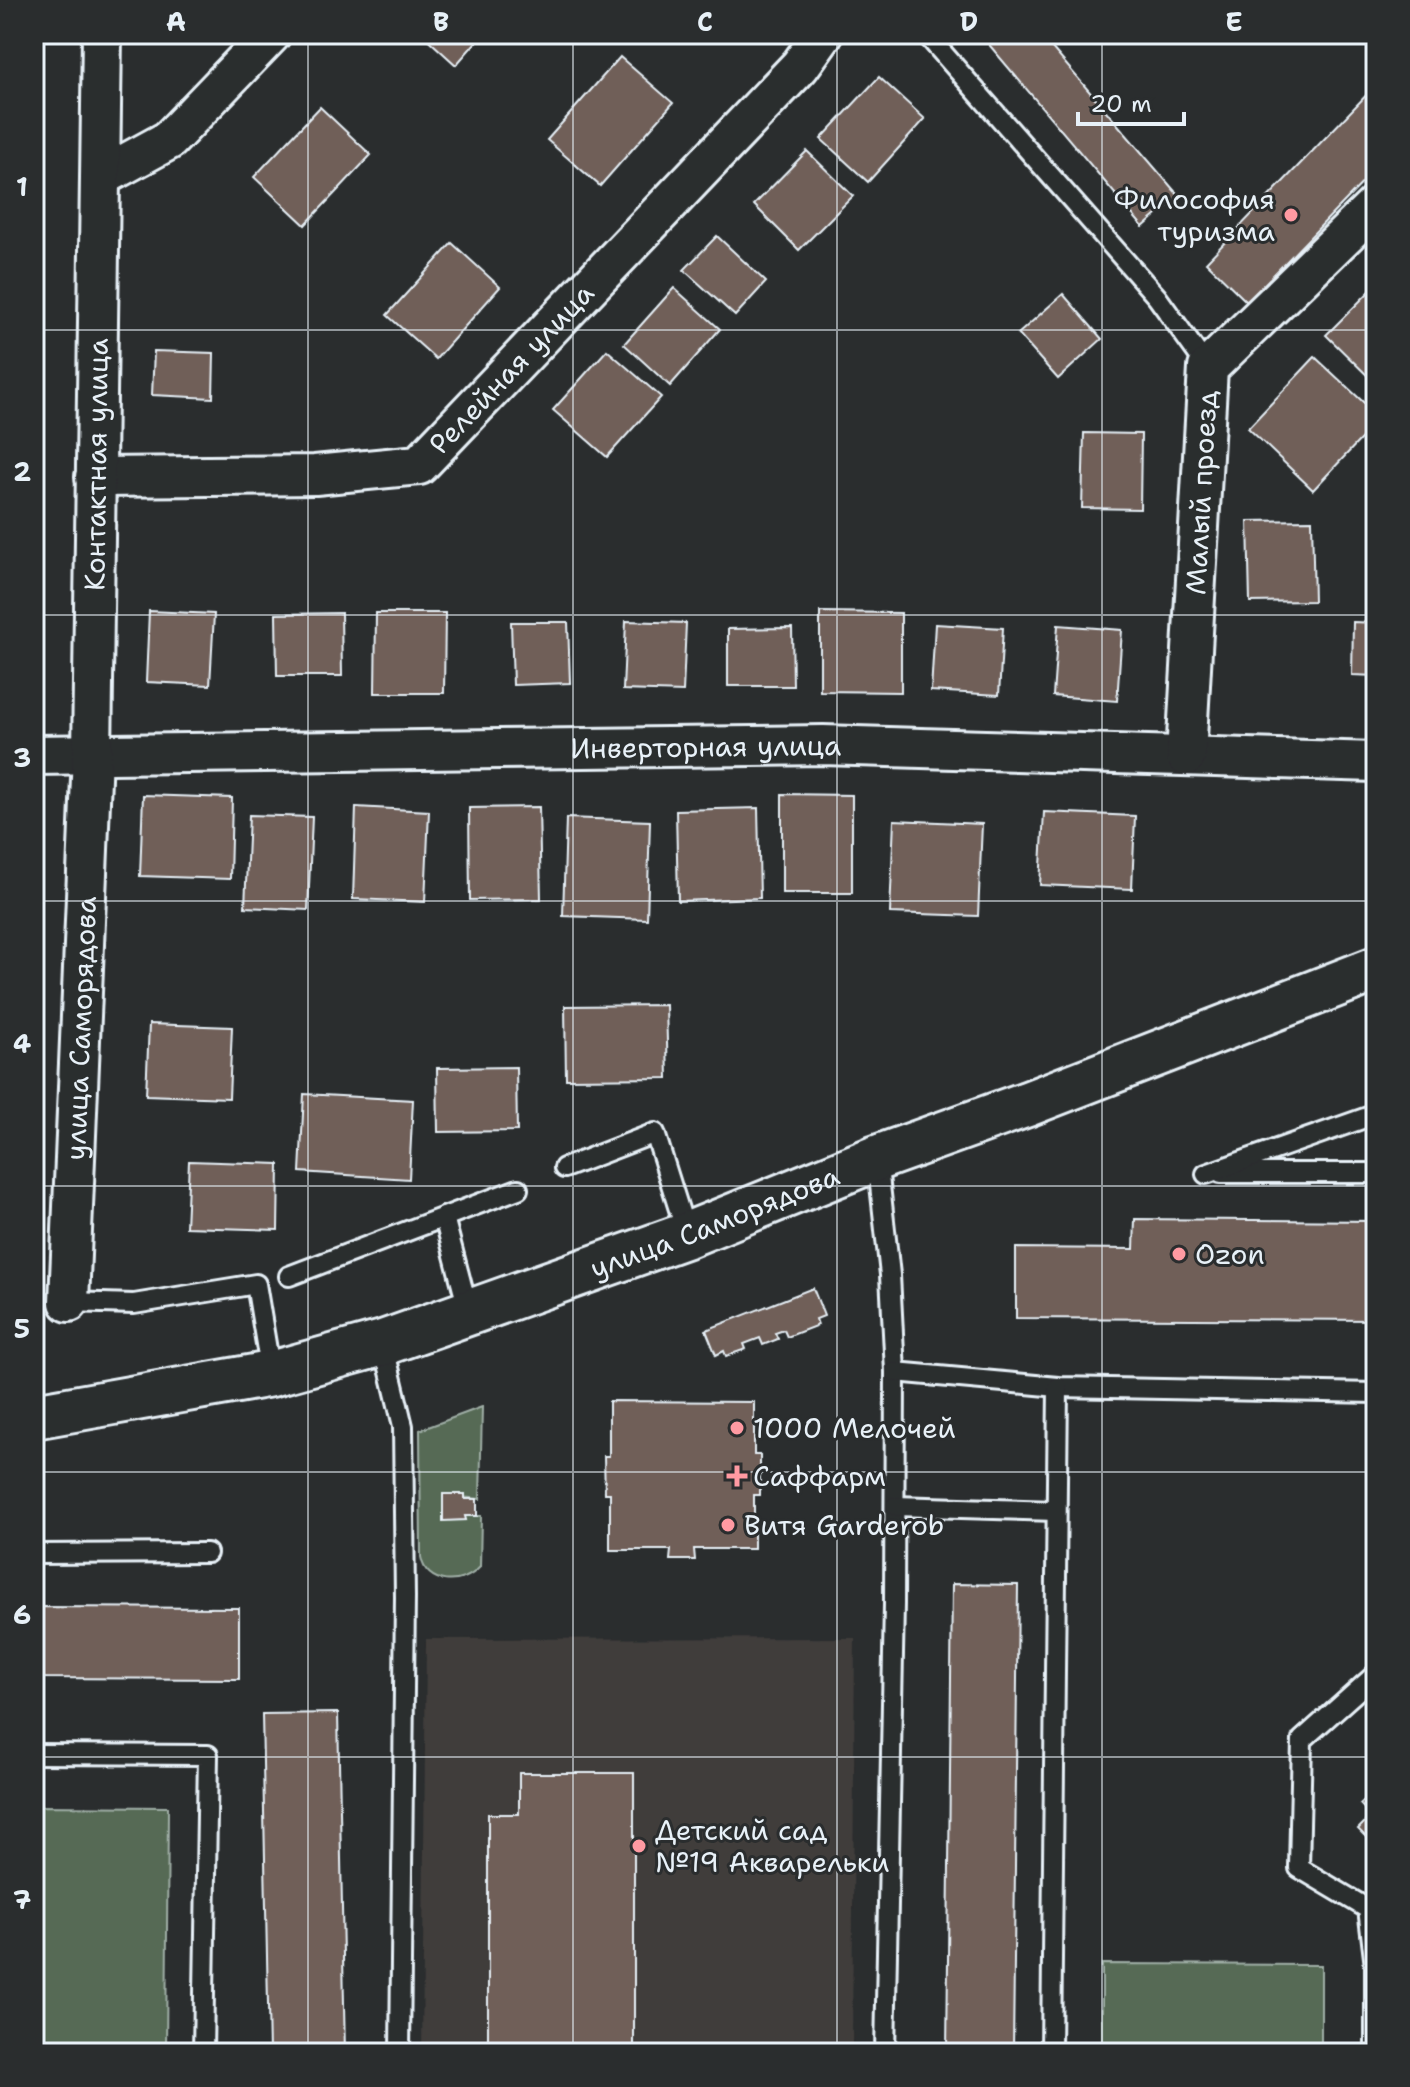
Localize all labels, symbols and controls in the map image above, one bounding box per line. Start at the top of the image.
text: A [166,4,186,39]
text: B [433,4,449,39]
text: C [697,4,713,39]
text: D [960,4,978,39]
text: E [1225,4,1243,39]
scale bar [1078,76,1184,126]
text: 20 m [1090,88,1152,120]
text: 1 [16,169,28,204]
place label: Философия туризма [1114,180,1275,250]
marker: Философия туризма [1282,206,1300,224]
street label: Релейная улица [420,275,602,462]
street label: Контактная улица [75,338,117,591]
street label: Малый проезд [1176,389,1226,596]
text: 2 [13,454,31,489]
street label: Инверторная улица [570,726,842,767]
text: 3 [13,740,31,775]
street label: улица Саморядова [56,895,105,1161]
text: 4 [13,1026,31,1061]
street label: улица Саморядова [585,1156,845,1287]
place label: Ozon [1195,1235,1265,1273]
marker: Ozon [1170,1245,1188,1263]
text: 5 [14,1311,30,1346]
place label: 1000 Мелочей [753,1409,956,1447]
marker: 1000 Мелочей [728,1419,746,1437]
place label: Саффарм [753,1457,886,1495]
marker: Саффарм [728,1467,746,1485]
place label: Витя Garderob [744,1506,944,1544]
marker: Витя Garderob [719,1516,737,1534]
text: 6 [13,1597,31,1632]
place label: Детский сад №19 Акварельки [655,1811,890,1881]
marker: Детский сад №19 Акварельки [630,1837,648,1855]
text: 7 [13,1882,31,1917]

